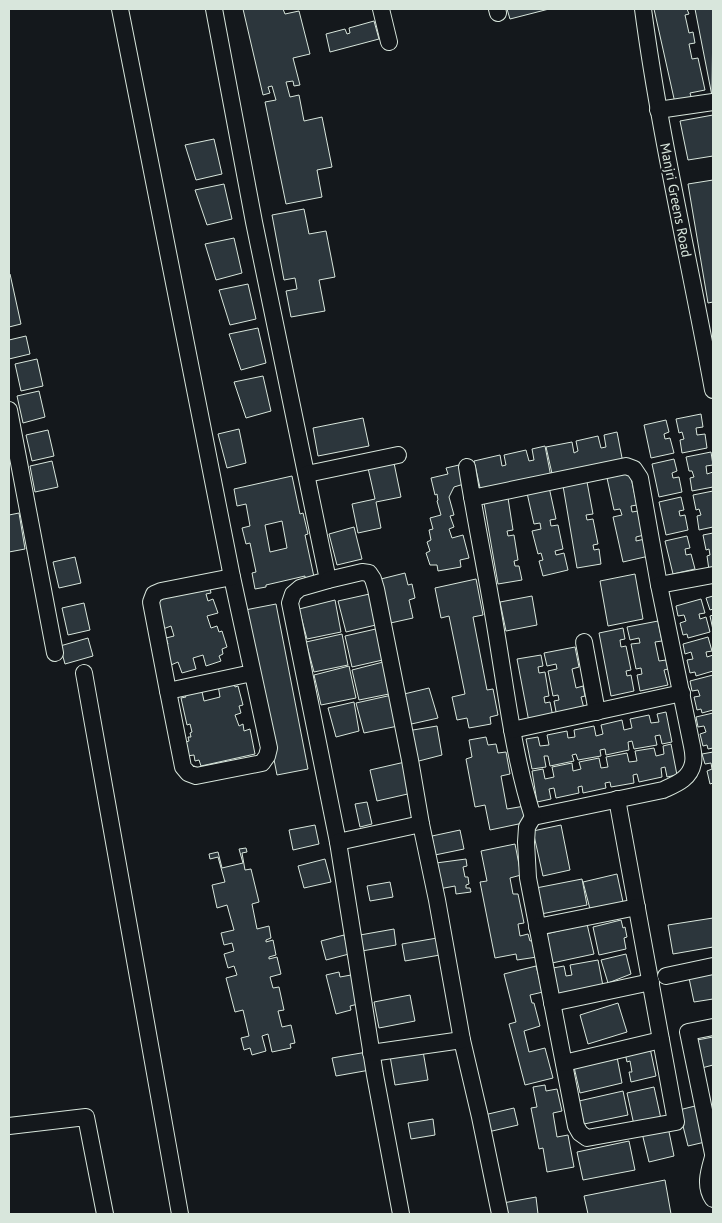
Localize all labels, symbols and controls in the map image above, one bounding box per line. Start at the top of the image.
street label: Manjri Greens Road [656,141,696,259]

